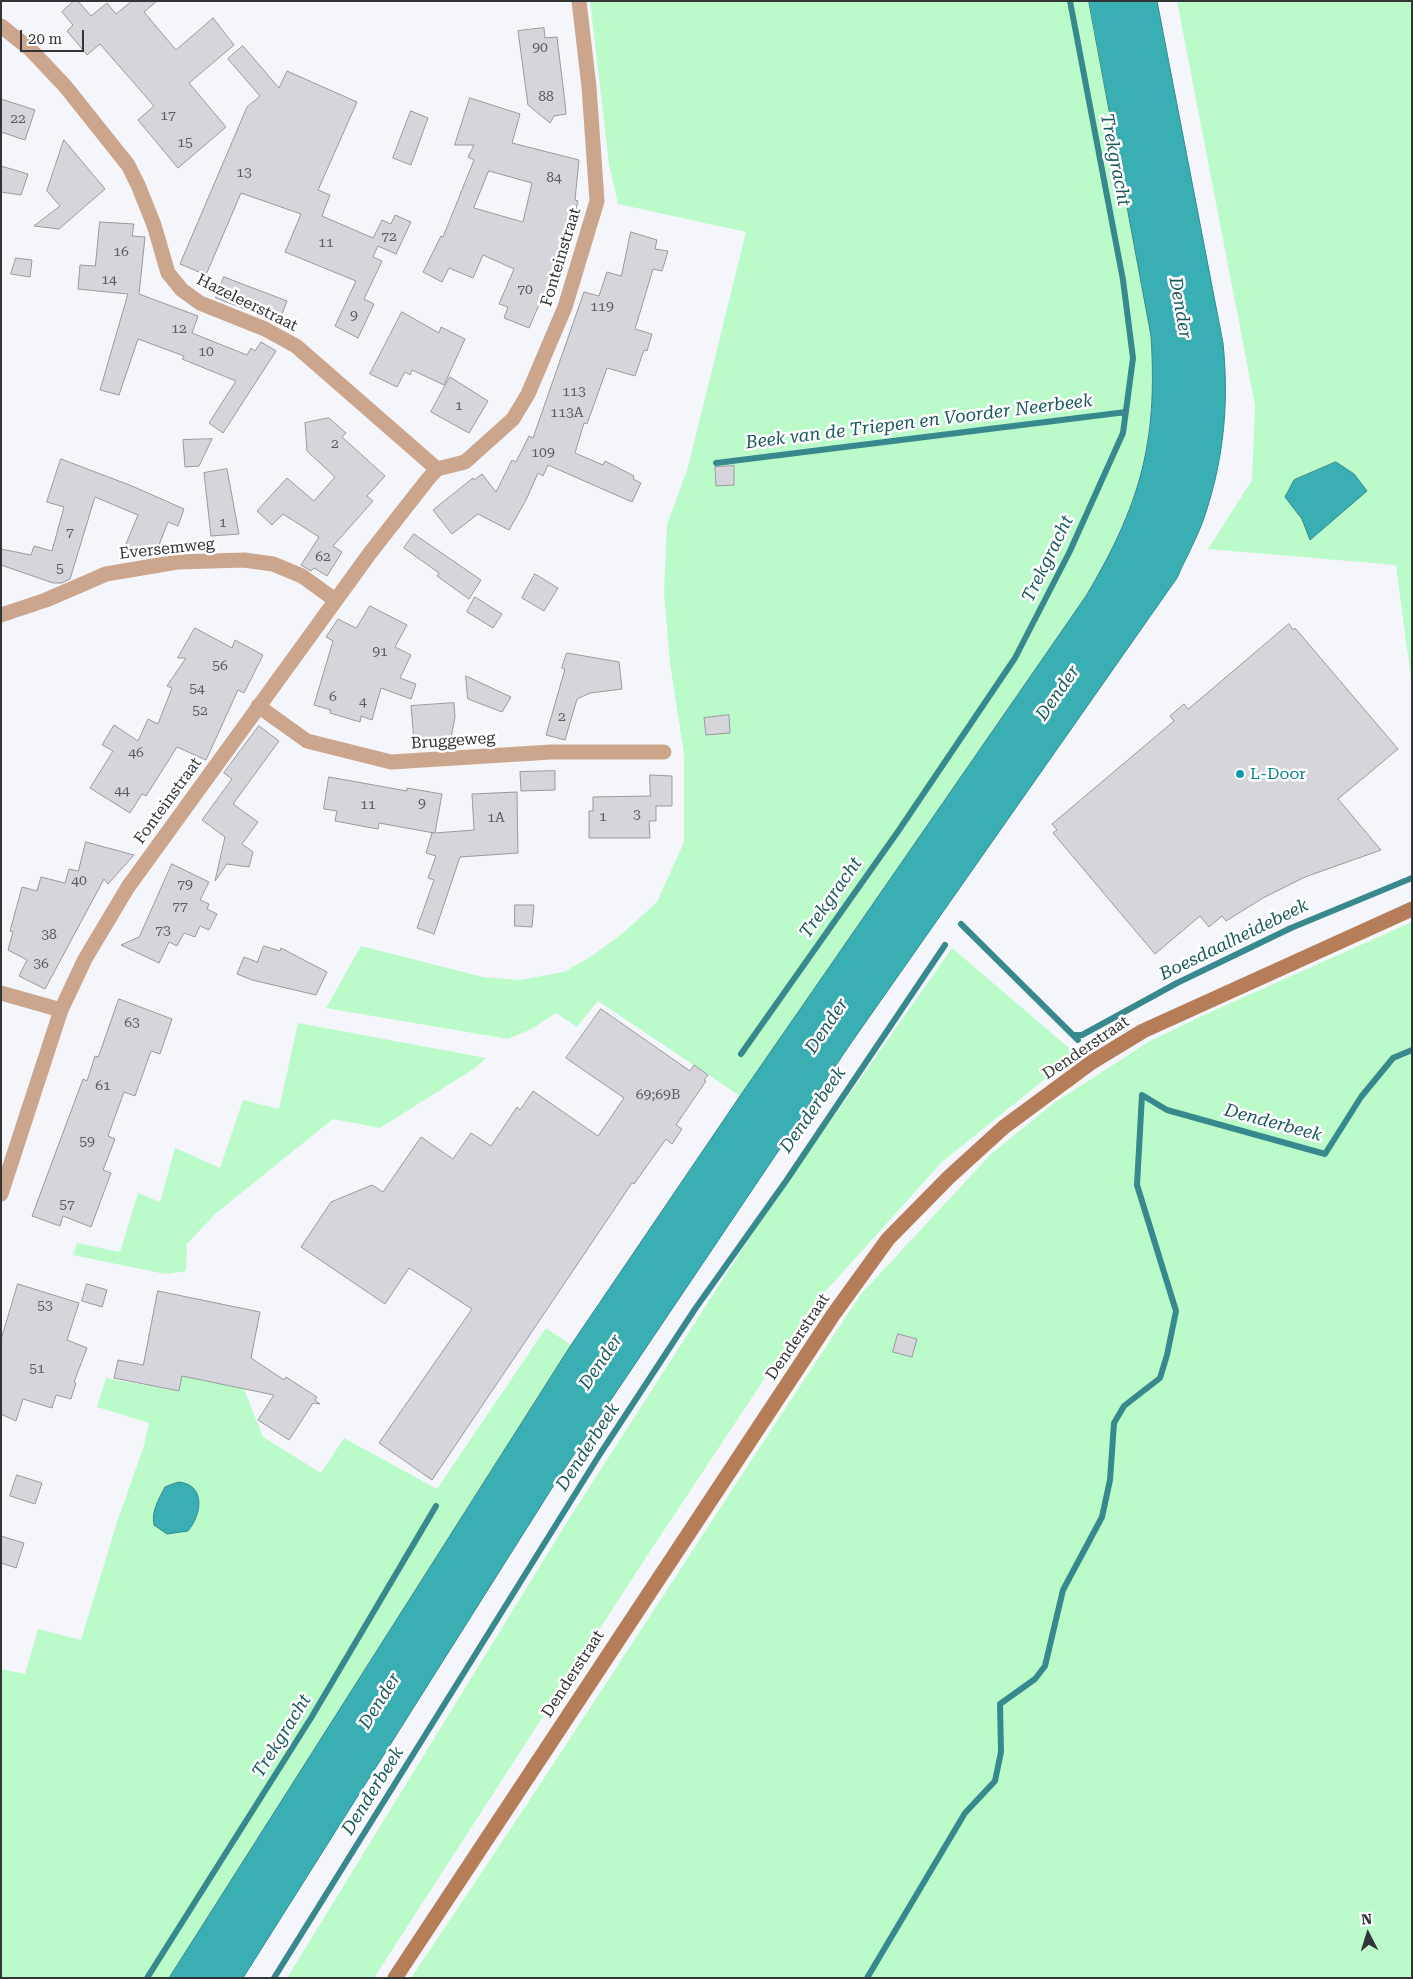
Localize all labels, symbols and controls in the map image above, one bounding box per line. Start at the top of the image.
scale bar [22,20,86,52]
text: 20 m [28,30,62,48]
house number: 90 [532,40,548,56]
house number: 88 [538,89,554,105]
house number: 17 [160,108,176,124]
house number: 22 [10,111,26,127]
water label: Trekgracht [1095,112,1135,208]
house number: 15 [177,135,193,151]
house number: 13 [236,165,252,181]
house number: 84 [546,170,562,186]
street label: Fonteinstraat [537,205,585,309]
house number: 72 [381,229,397,245]
house number: 11 [318,235,334,251]
house number: 16 [113,244,129,260]
street label: Hazeleerstraat [193,270,301,336]
house number: 14 [101,272,117,288]
water label: Dender [1164,276,1196,340]
house number: 70 [517,282,533,298]
house number: 119 [590,299,614,315]
house number: 9 [350,308,358,324]
house number: 12 [171,321,187,337]
house number: 10 [198,344,214,360]
house number: 113 [562,384,586,400]
water label: Beek van de Triepen en Voorder Neerbeek [744,390,1094,454]
house number: 1 [455,398,463,414]
house number: 113A [550,405,584,421]
house number: 2 [331,436,339,452]
house number: 109 [531,445,555,461]
water label: Trekgracht [1018,512,1078,606]
house number: 1 [219,515,227,531]
house number: 7 [66,525,74,541]
street label: Eversemweg [118,534,216,564]
house number: 62 [315,549,331,565]
house number: 5 [56,561,64,577]
house number: 91 [372,644,388,660]
house number: 56 [212,658,228,674]
water label: Dender [1031,661,1085,725]
house number: 54 [189,681,205,697]
house number: 6 [329,689,337,705]
house number: 4 [359,694,367,710]
house number: 52 [192,703,208,719]
house number: 2 [558,709,566,725]
street label: Bruggeweg [410,728,496,754]
house number: 46 [128,745,144,761]
street label: Fonteinstraat [130,754,206,848]
place label: L-Door [1250,764,1306,784]
marker: L-Door [1234,768,1246,780]
house number: 44 [114,783,130,799]
house number: 9 [418,796,426,812]
house number: 11 [360,797,376,813]
house number: 3 [633,807,641,823]
house number: 1 [599,809,607,825]
house number: 1A [487,810,505,826]
water label: Trekgracht [795,853,867,943]
house number: 40 [71,873,87,889]
house number: 79 [177,877,193,893]
water label: Boesdaalheidebeek [1156,895,1312,985]
house number: 77 [172,899,188,915]
house number: 73 [155,923,171,939]
house number: 38 [41,927,57,943]
house number: 36 [33,956,49,972]
water label: Dender [801,994,853,1058]
street label: Denderstraat [1039,1012,1133,1084]
house number: 63 [124,1015,140,1031]
water label: Denderbeek [775,1063,851,1157]
house number: 61 [95,1078,111,1094]
house number: 69;69B [636,1087,680,1103]
water label: Denderbeek [1222,1100,1324,1146]
house number: 59 [79,1134,95,1150]
house number: 57 [59,1197,75,1213]
street label: Denderstraat [762,1290,834,1384]
house number: 53 [37,1298,53,1314]
water label: Dender [575,1330,627,1394]
house number: 51 [29,1361,45,1377]
water label: Denderbeek [552,1399,624,1495]
street label: Denderstraat [538,1627,608,1721]
water label: Dender [354,1669,406,1733]
water label: Trekgracht [248,1690,316,1782]
water label: Denderbeek [337,1743,409,1839]
north arrow [1343,1909,1393,1959]
text: N [1361,1911,1373,1927]

